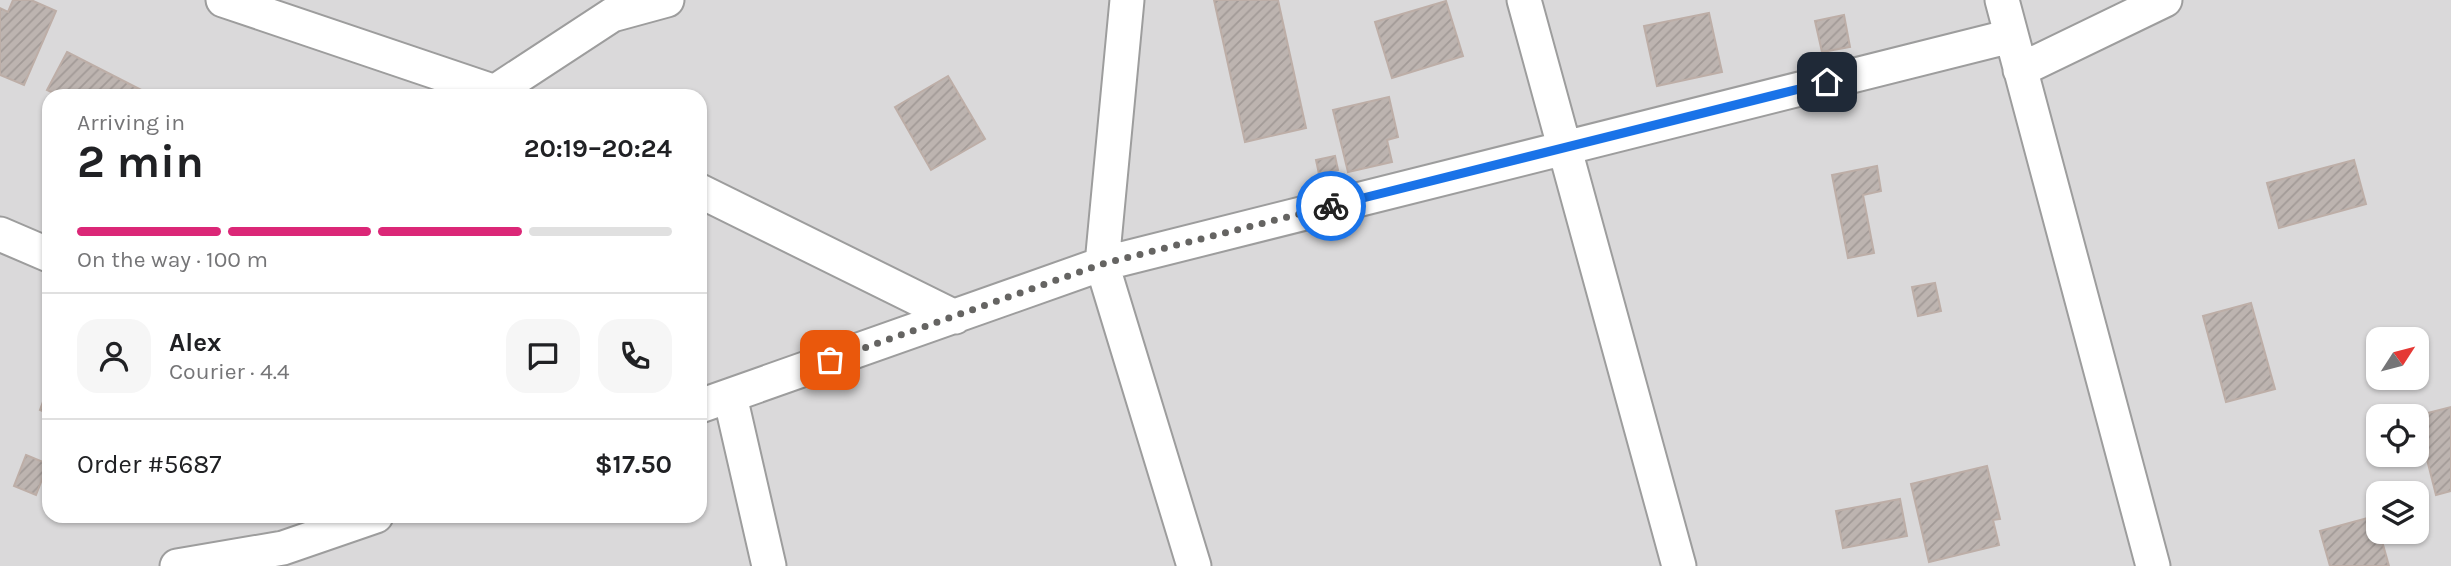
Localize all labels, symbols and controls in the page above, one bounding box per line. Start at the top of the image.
pin [1797,52,1857,112]
icon: home [1808,63,1846,101]
text: Arriving in [77,109,185,136]
text: 20:19–20:24 [524,133,672,164]
text: 2 min [77,135,204,189]
courier [1296,171,1366,241]
icon: bike [1312,187,1350,225]
text: On the way · 100 m [77,246,268,273]
button: person [77,319,151,393]
button: chat [506,319,580,393]
button: phone [598,319,672,393]
text: Alex [169,327,221,358]
north arrow [2366,327,2429,390]
map controls [2366,327,2429,544]
pin [800,330,860,390]
icon: bag [811,341,849,379]
text: Courier · 4.4 [169,358,290,385]
button: locate [2366,404,2429,467]
text: Order #5687 [77,449,222,480]
text: $17.50 [595,449,672,480]
button: layers [2366,481,2429,544]

